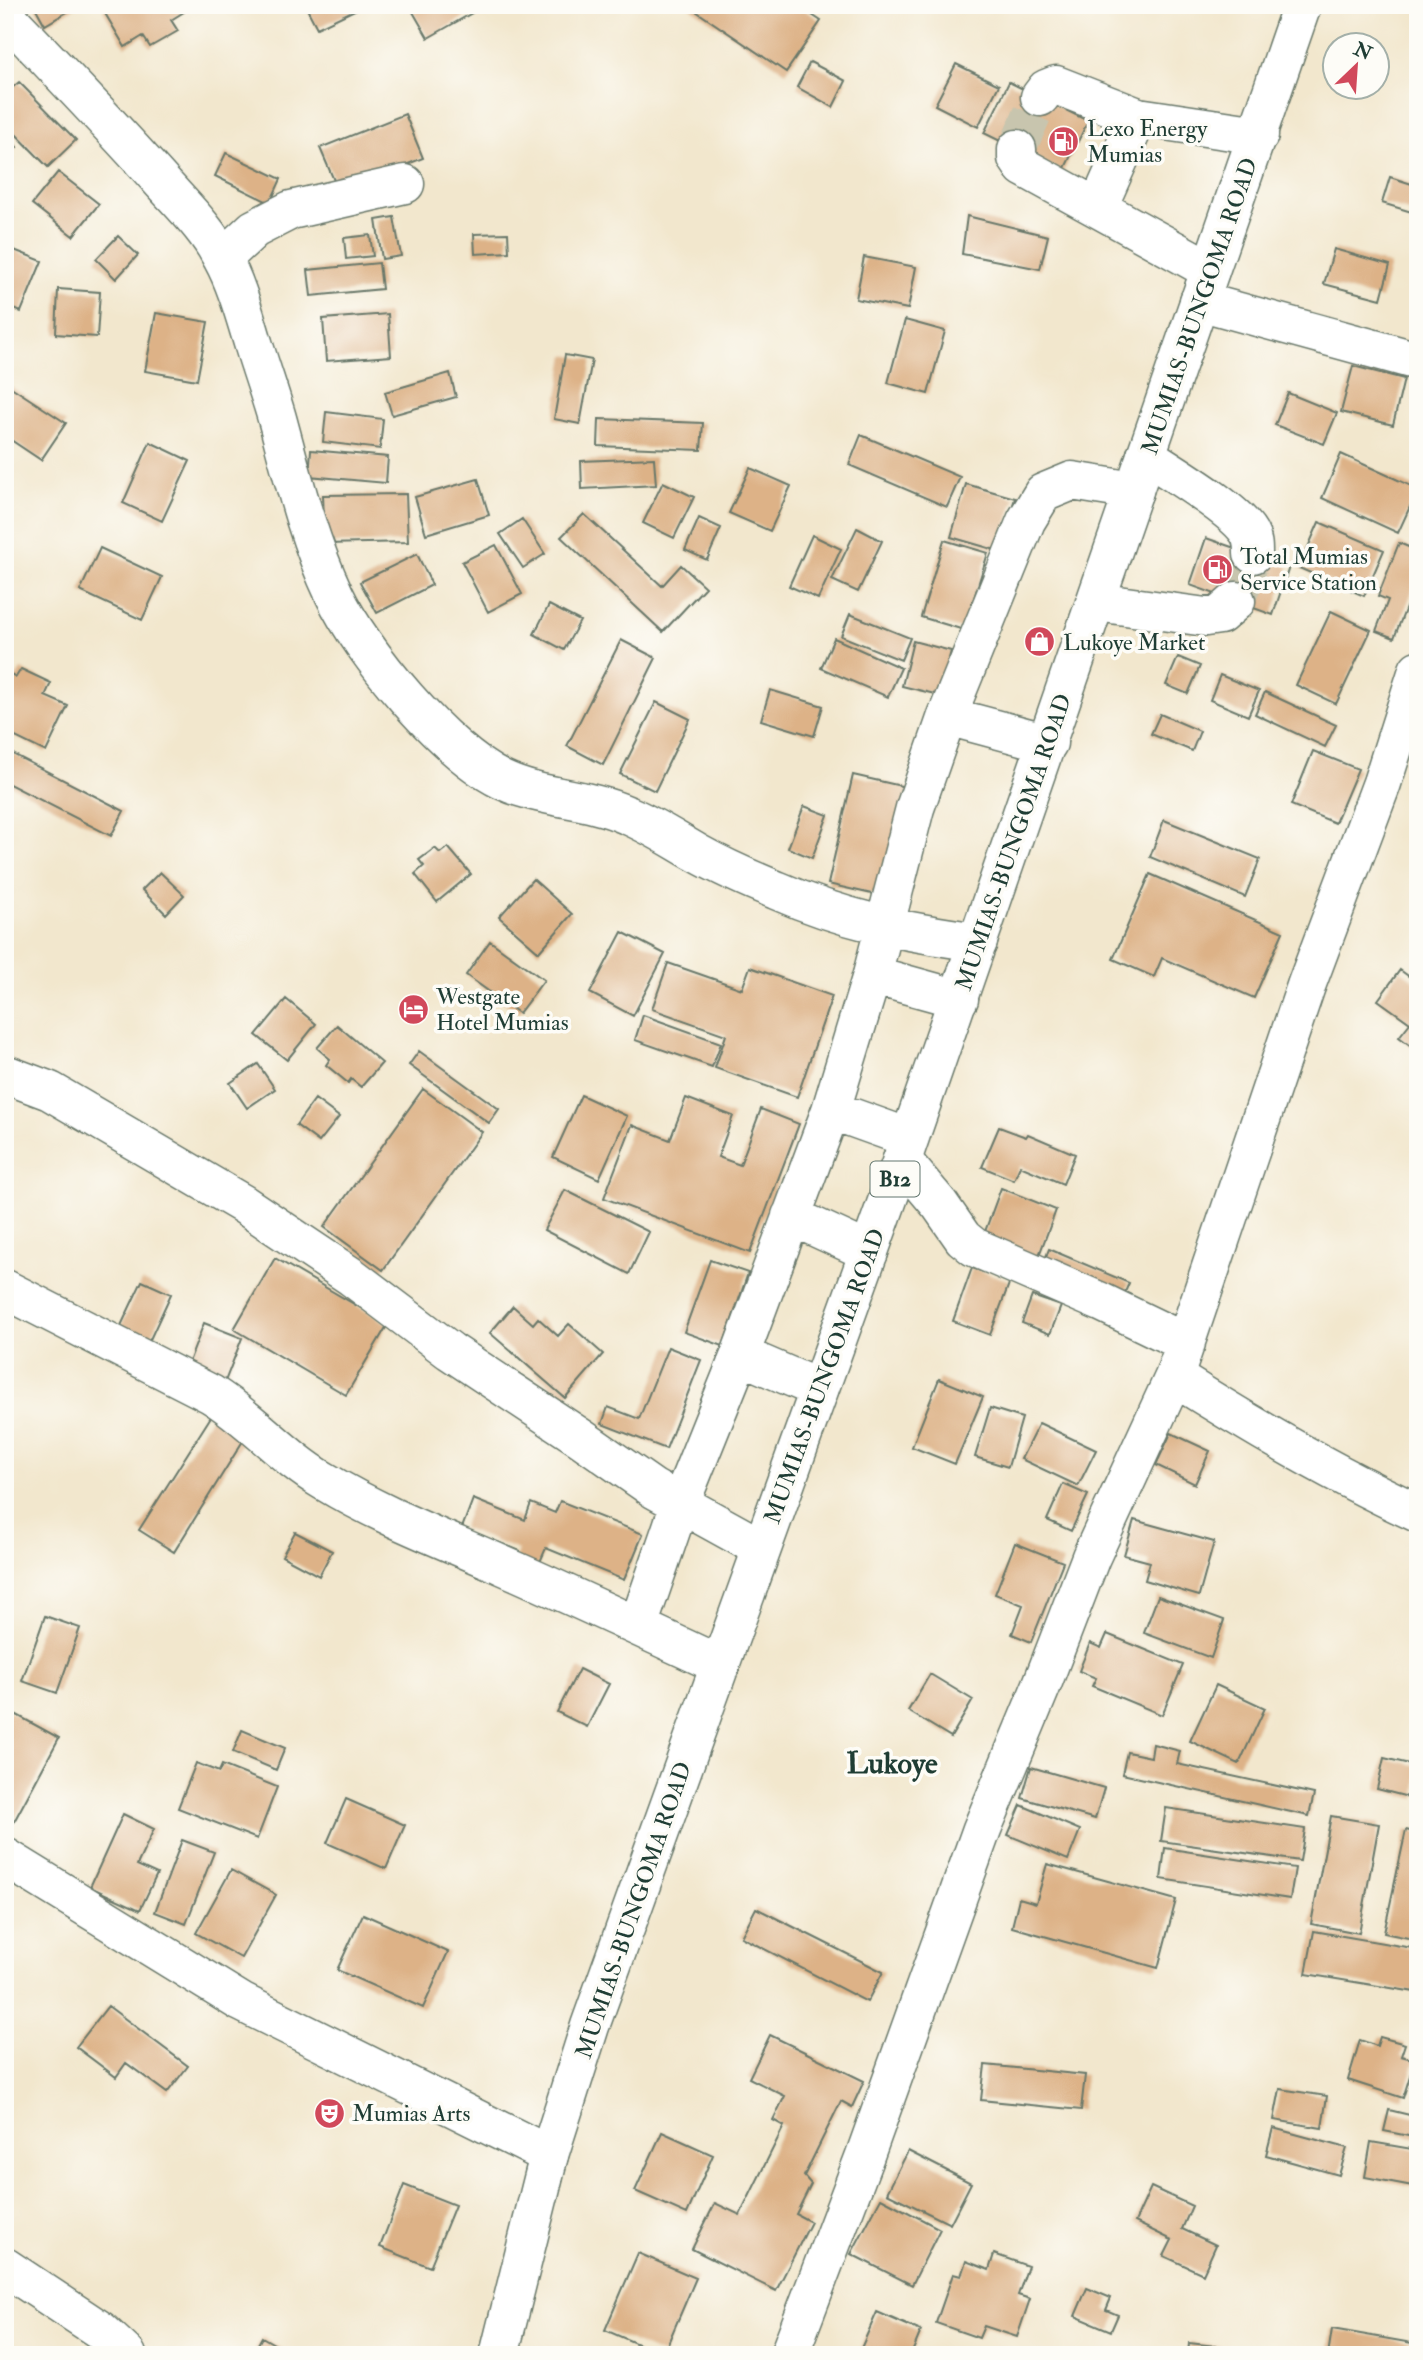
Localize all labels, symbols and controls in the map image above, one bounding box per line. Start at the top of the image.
north arrow [1322,32,1392,102]
text: N [1349,37,1376,66]
place label: Lexo Energy Mumias [1087,114,1208,169]
fuel station icon: Lexo Energy Mumias [1047,124,1081,158]
street label: MUMIAS-BUNGOMA ROAD [1135,154,1264,458]
place label: Total Mumias Service Station [1240,542,1377,597]
fuel station icon: Total Mumias Service Station [1200,552,1234,586]
shop icon: Lukoye Market [1023,625,1057,659]
place label: Lukoye Market [1063,628,1205,657]
street label: MUMIAS-BUNGOMA ROAD [949,690,1078,994]
place label: Westgate Hotel Mumias [435,982,569,1037]
hotel icon: Westgate Hotel Mumias [396,992,430,1026]
road number: B12 [870,1162,920,1196]
street label: MUMIAS-BUNGOMA ROAD [758,1225,891,1528]
district label: Lukoye [847,1745,938,1782]
street label: MUMIAS-BUNGOMA ROAD [569,1758,698,2062]
theatre icon: Mumias Arts [312,2096,346,2130]
place label: Mumias Arts [352,2099,471,2128]

